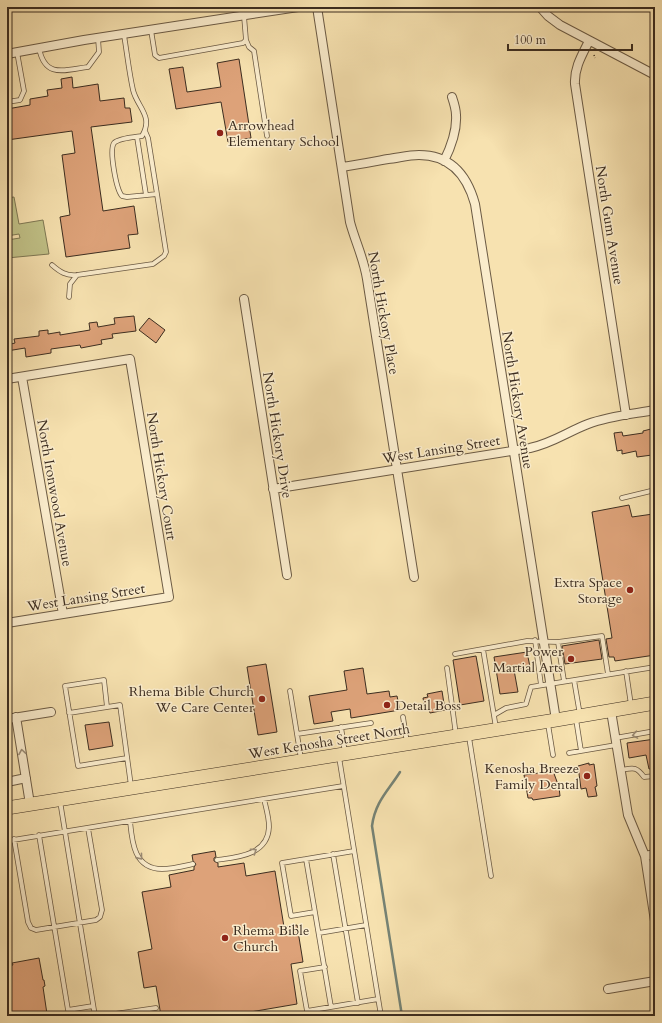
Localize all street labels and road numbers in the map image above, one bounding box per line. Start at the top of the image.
street label: North Gum Avenue [591,164,628,286]
street label: North Hickory Place [363,250,404,376]
street label: North Hickory Avenue [497,330,538,470]
street label: North Hickory Drive [258,371,297,500]
street label: North Hickory Court [142,411,181,542]
street label: North Ironwood Avenue [32,418,77,568]
street label: West Lansing Street [380,431,502,468]
street label: West Lansing Street [25,579,147,616]
street label: West Kenosha Street North [246,719,412,764]

